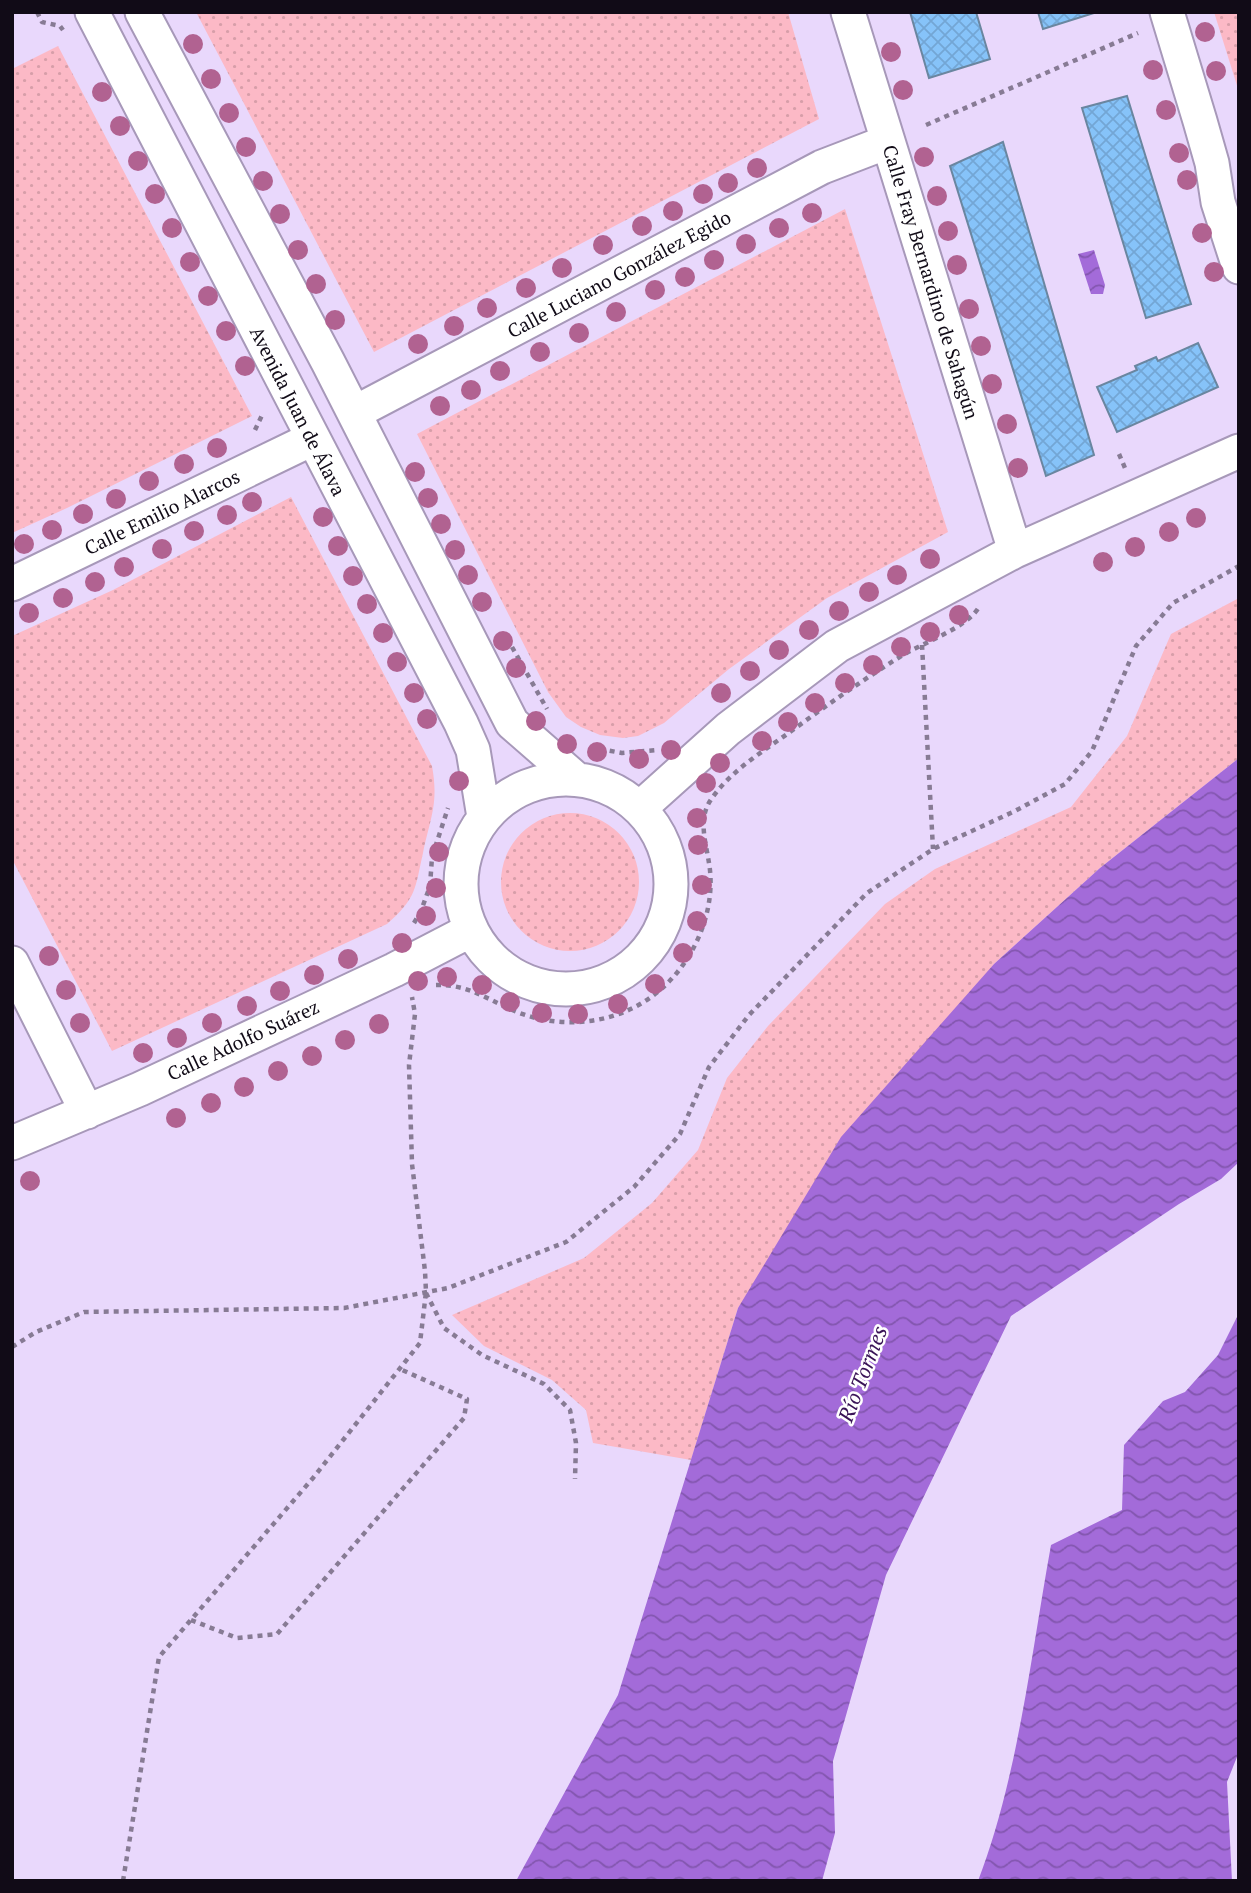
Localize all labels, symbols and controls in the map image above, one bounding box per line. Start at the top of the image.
street label: Calle Fray Bernardino de Sahagún [878,142,985,422]
street label: Calle Luciano González Egido [503,204,735,343]
street label: Avenida Juan de Álava [245,322,352,500]
street label: Calle Emilio Alarcos [80,463,244,560]
street label: Calle Adolfo Suárez [163,993,323,1086]
water label: Río Tormes [831,1321,893,1427]

